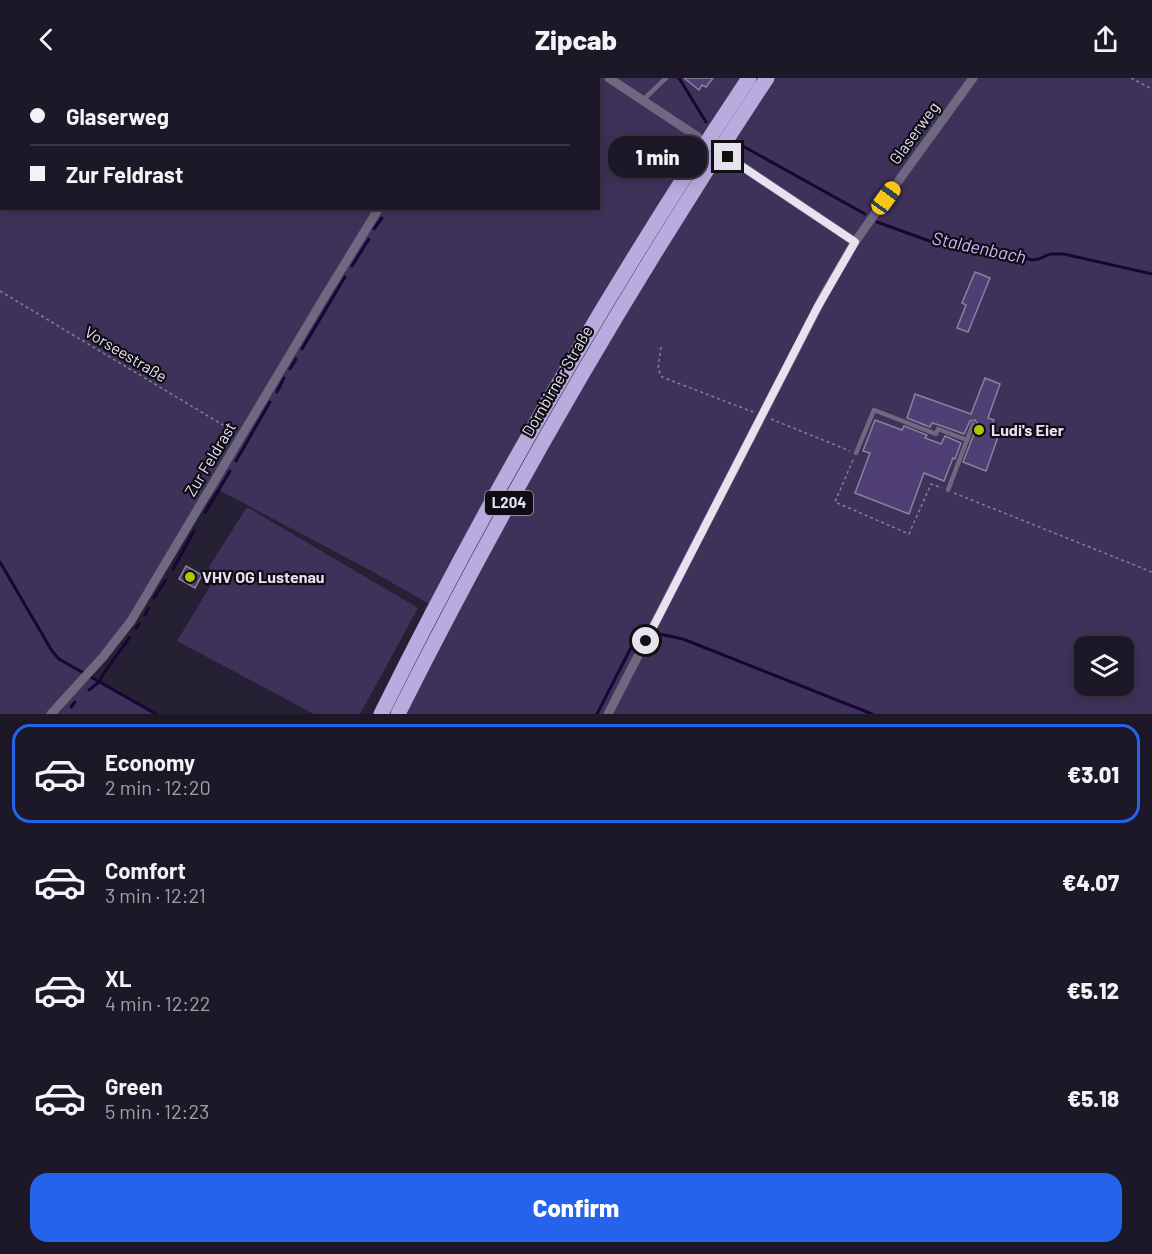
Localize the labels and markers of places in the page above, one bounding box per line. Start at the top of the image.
place label: Ludi's Eier [991,420,1064,439]
marker: Ludi's Eier [972,423,986,437]
place label: VHV OG Lustenau [202,567,325,586]
marker: VHV OG Lustenau [183,570,197,584]

